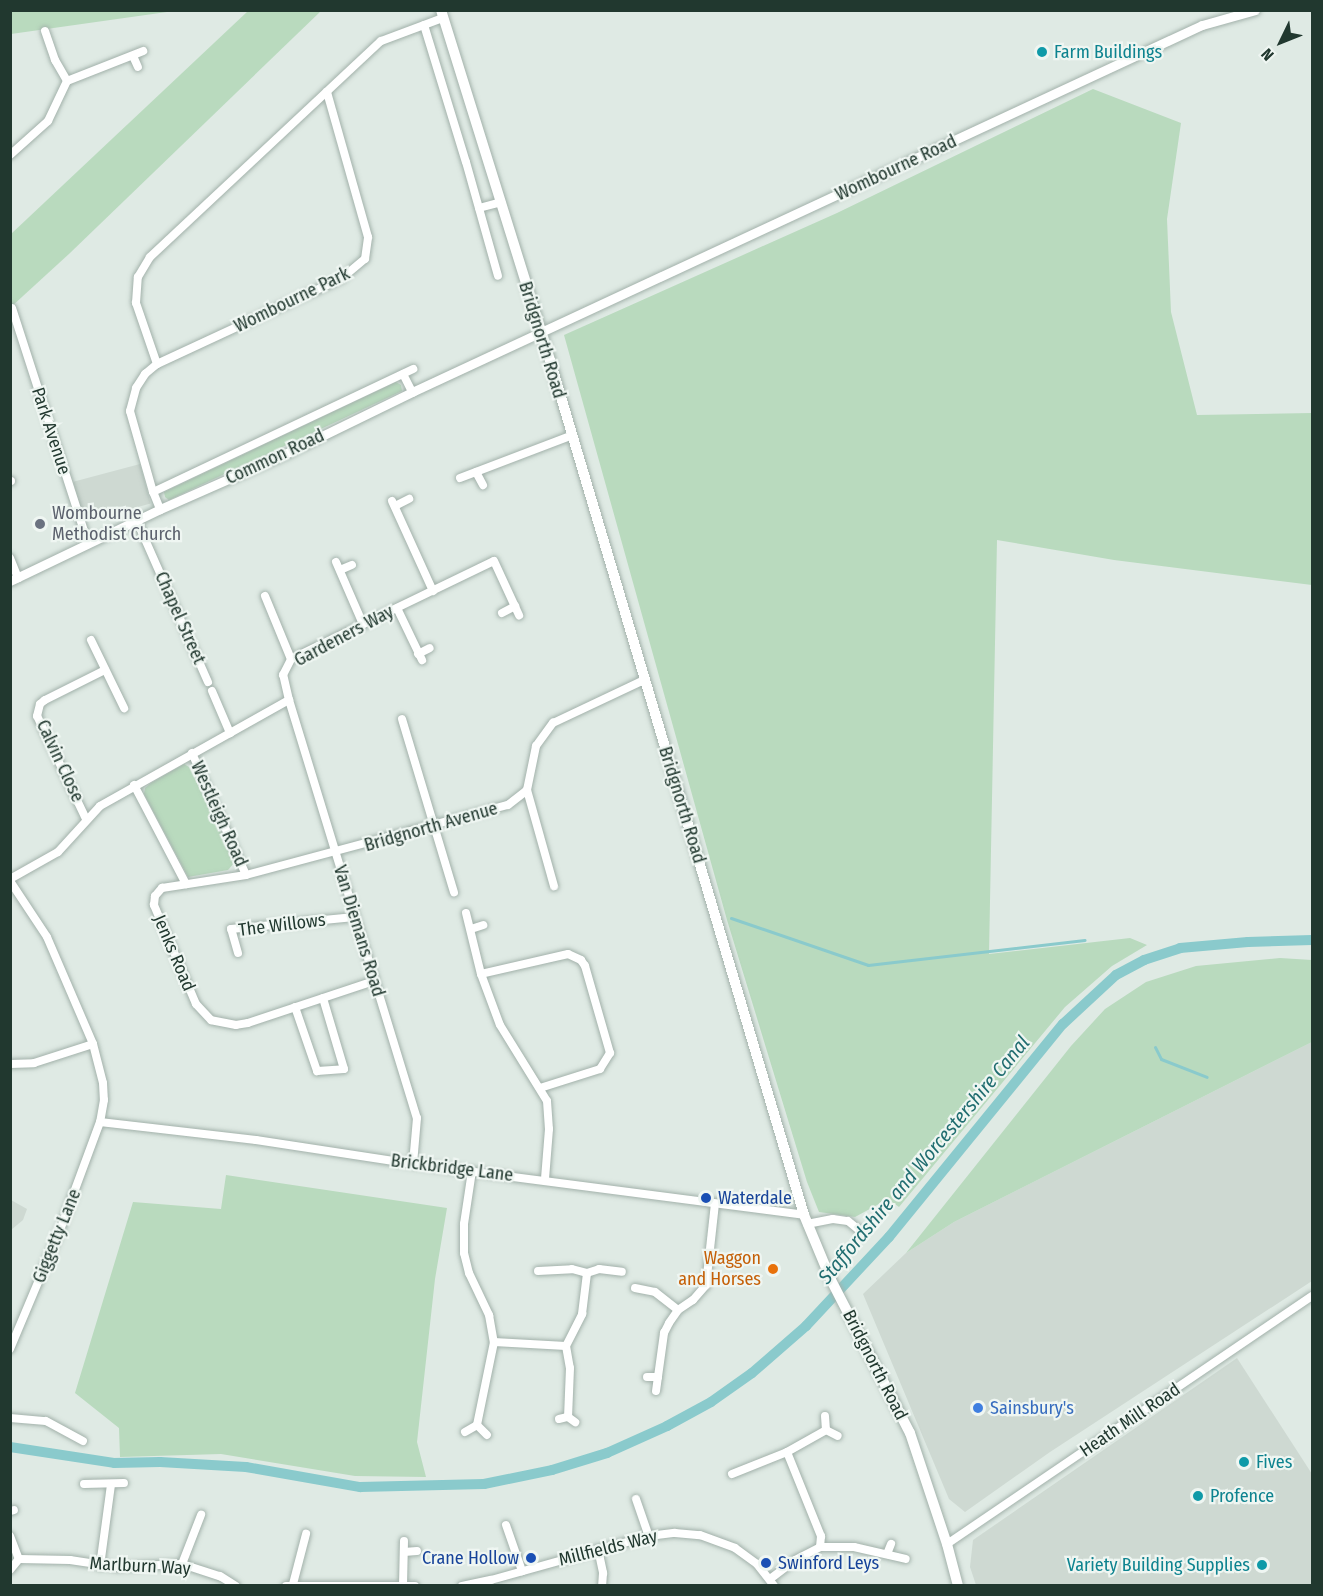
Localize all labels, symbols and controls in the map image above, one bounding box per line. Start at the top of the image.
north arrow [1251,12,1311,72]
place label: Farm Buildings [1054,41,1162,63]
marker: Farm Buildings [1035,45,1049,59]
text: N [1257,45,1278,65]
street label: Wombourne Road [832,130,960,206]
street label: Wombourne Park [231,263,353,337]
street label: Bridgnorth Road [514,279,570,401]
street label: Park Avenue [27,385,75,477]
street label: Common Road [222,425,328,489]
place label: Wombourne Methodist Church [52,503,181,546]
marker: Wombourne Methodist Church [33,517,47,531]
street label: Chapel Street [150,568,210,668]
street label: Gardeners Way [291,601,397,671]
street label: Calvin Close [32,717,88,805]
street label: Bridgnorth Road [654,744,710,866]
street label: Westleigh Road [186,758,252,870]
street label: Bridgnorth Avenue [362,798,500,856]
street label: Van Diemans Road [329,863,389,999]
street label: The Willows [237,909,327,941]
street label: Jenks Road [148,912,200,994]
water label: Staffordshire and Worcestershire Canal [813,1031,1035,1289]
street label: Brickbridge Lane [390,1150,514,1186]
street label: Giggetty Lane [28,1186,86,1286]
place label: Waterdale [718,1187,792,1209]
marker: Waterdale [699,1191,713,1205]
place label: Waggon and Horses [678,1248,761,1290]
marker: Waggon and Horses [766,1262,780,1276]
street label: Bridgnorth Road [838,1306,912,1424]
street label: Heath Mill Road [1076,1378,1184,1462]
place label: Sainsbury's [990,1397,1074,1419]
marker: Sainsbury's [971,1401,985,1415]
place label: Fives [1256,1451,1292,1473]
marker: Fives [1237,1455,1251,1469]
place label: Profence [1210,1485,1274,1507]
marker: Profence [1191,1489,1205,1503]
street label: Millfields Way [556,1525,660,1571]
place label: Crane Hollow [422,1547,519,1569]
marker: Crane Hollow [524,1551,538,1565]
place label: Swinford Leys [778,1552,879,1574]
street label: Marlburn Way [89,1553,191,1579]
place label: Variety Building Supplies [1067,1554,1250,1576]
marker: Swinford Leys [759,1556,773,1570]
marker: Variety Building Supplies [1255,1558,1269,1572]

